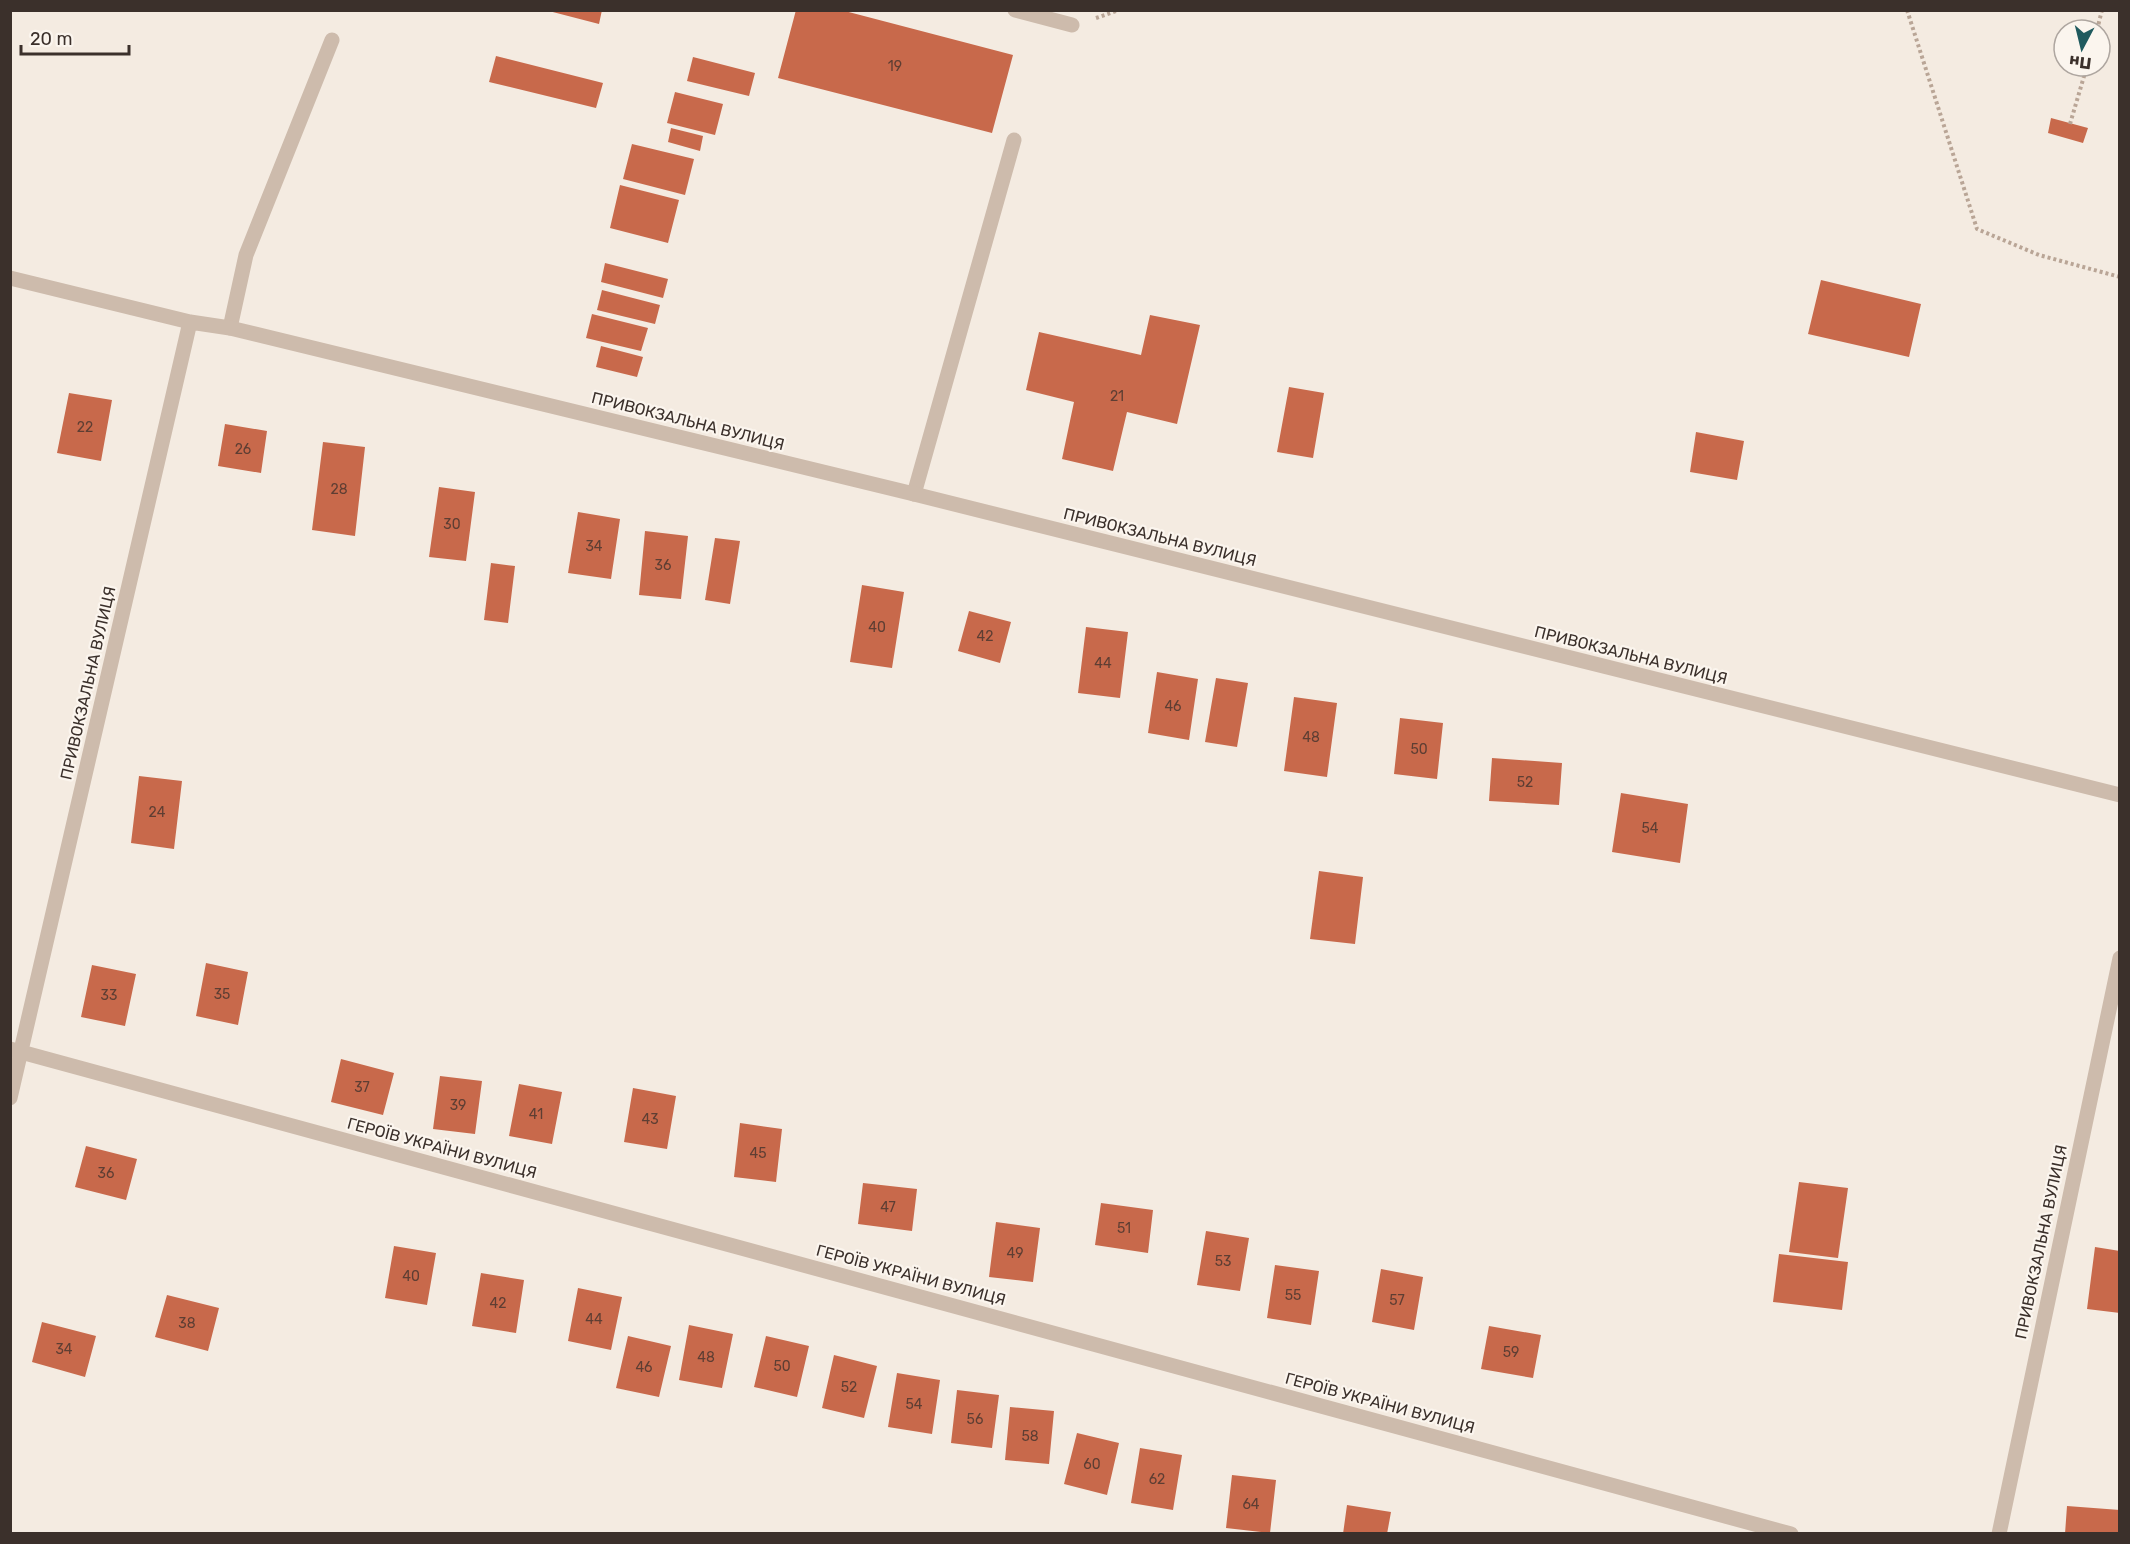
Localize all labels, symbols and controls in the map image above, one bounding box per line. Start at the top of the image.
scale bar [21,18,129,56]
north arrow [2052,18,2112,78]
text: 20 m [30,28,72,50]
text: Пн [2068,52,2092,73]
house number: 19 [888,58,902,75]
street label: ПРИВОКЗАЛЬНА ВУЛИЦЯ [590,388,786,454]
house number: 21 [1110,388,1124,405]
house number: 22 [77,419,93,436]
house number: 26 [235,441,251,458]
house number: 28 [330,481,348,498]
street label: ПРИВОКЗАЛЬНА ВУЛИЦЯ [1062,504,1258,570]
house number: 30 [443,516,461,533]
house number: 34 [585,538,603,555]
house number: 36 [655,557,671,574]
street label: ПРИВОКЗАЛЬНА ВУЛИЦЯ [56,584,120,782]
house number: 40 [868,619,886,636]
street label: ПРИВОКЗАЛЬНА ВУЛИЦЯ [1533,622,1729,688]
house number: 42 [977,628,993,645]
house number: 44 [1094,655,1112,672]
house number: 46 [1164,698,1182,715]
house number: 48 [1302,729,1320,746]
house number: 50 [1410,741,1428,758]
house number: 52 [1517,774,1533,791]
house number: 24 [149,804,166,821]
house number: 54 [1641,820,1659,837]
house number: 35 [214,986,230,1003]
house number: 33 [101,987,117,1004]
house number: 37 [354,1079,370,1096]
house number: 39 [450,1097,466,1114]
house number: 41 [529,1106,543,1123]
house number: 43 [641,1111,659,1128]
street label: ГЕРОЇВ УКРАЇНИ ВУЛИЦЯ [345,1114,539,1182]
street label: ПРИВОКЗАЛЬНА ВУЛИЦЯ [2011,1143,2071,1341]
house number: 45 [749,1145,767,1162]
house number: 36 [98,1165,114,1182]
house number: 47 [880,1199,896,1216]
house number: 51 [1117,1220,1131,1237]
street label: ГЕРОЇВ УКРАЇНИ ВУЛИЦЯ [814,1241,1008,1309]
house number: 49 [1007,1245,1023,1262]
house number: 53 [1215,1253,1231,1270]
house number: 40 [402,1268,420,1285]
house number: 55 [1285,1287,1301,1304]
house number: 57 [1389,1292,1405,1309]
house number: 42 [490,1295,506,1312]
house number: 44 [585,1311,603,1328]
house number: 38 [178,1315,196,1332]
house number: 34 [55,1341,73,1358]
house number: 59 [1503,1344,1519,1361]
house number: 48 [697,1349,715,1366]
house number: 50 [773,1358,791,1375]
house number: 46 [635,1359,653,1376]
street label: ГЕРОЇВ УКРАЇНИ ВУЛИЦЯ [1283,1369,1477,1437]
house number: 52 [841,1379,857,1396]
house number: 54 [905,1396,923,1413]
house number: 56 [967,1411,983,1428]
house number: 58 [1021,1428,1039,1445]
house number: 60 [1083,1456,1101,1473]
house number: 62 [1149,1471,1165,1488]
house number: 64 [1242,1496,1260,1513]

